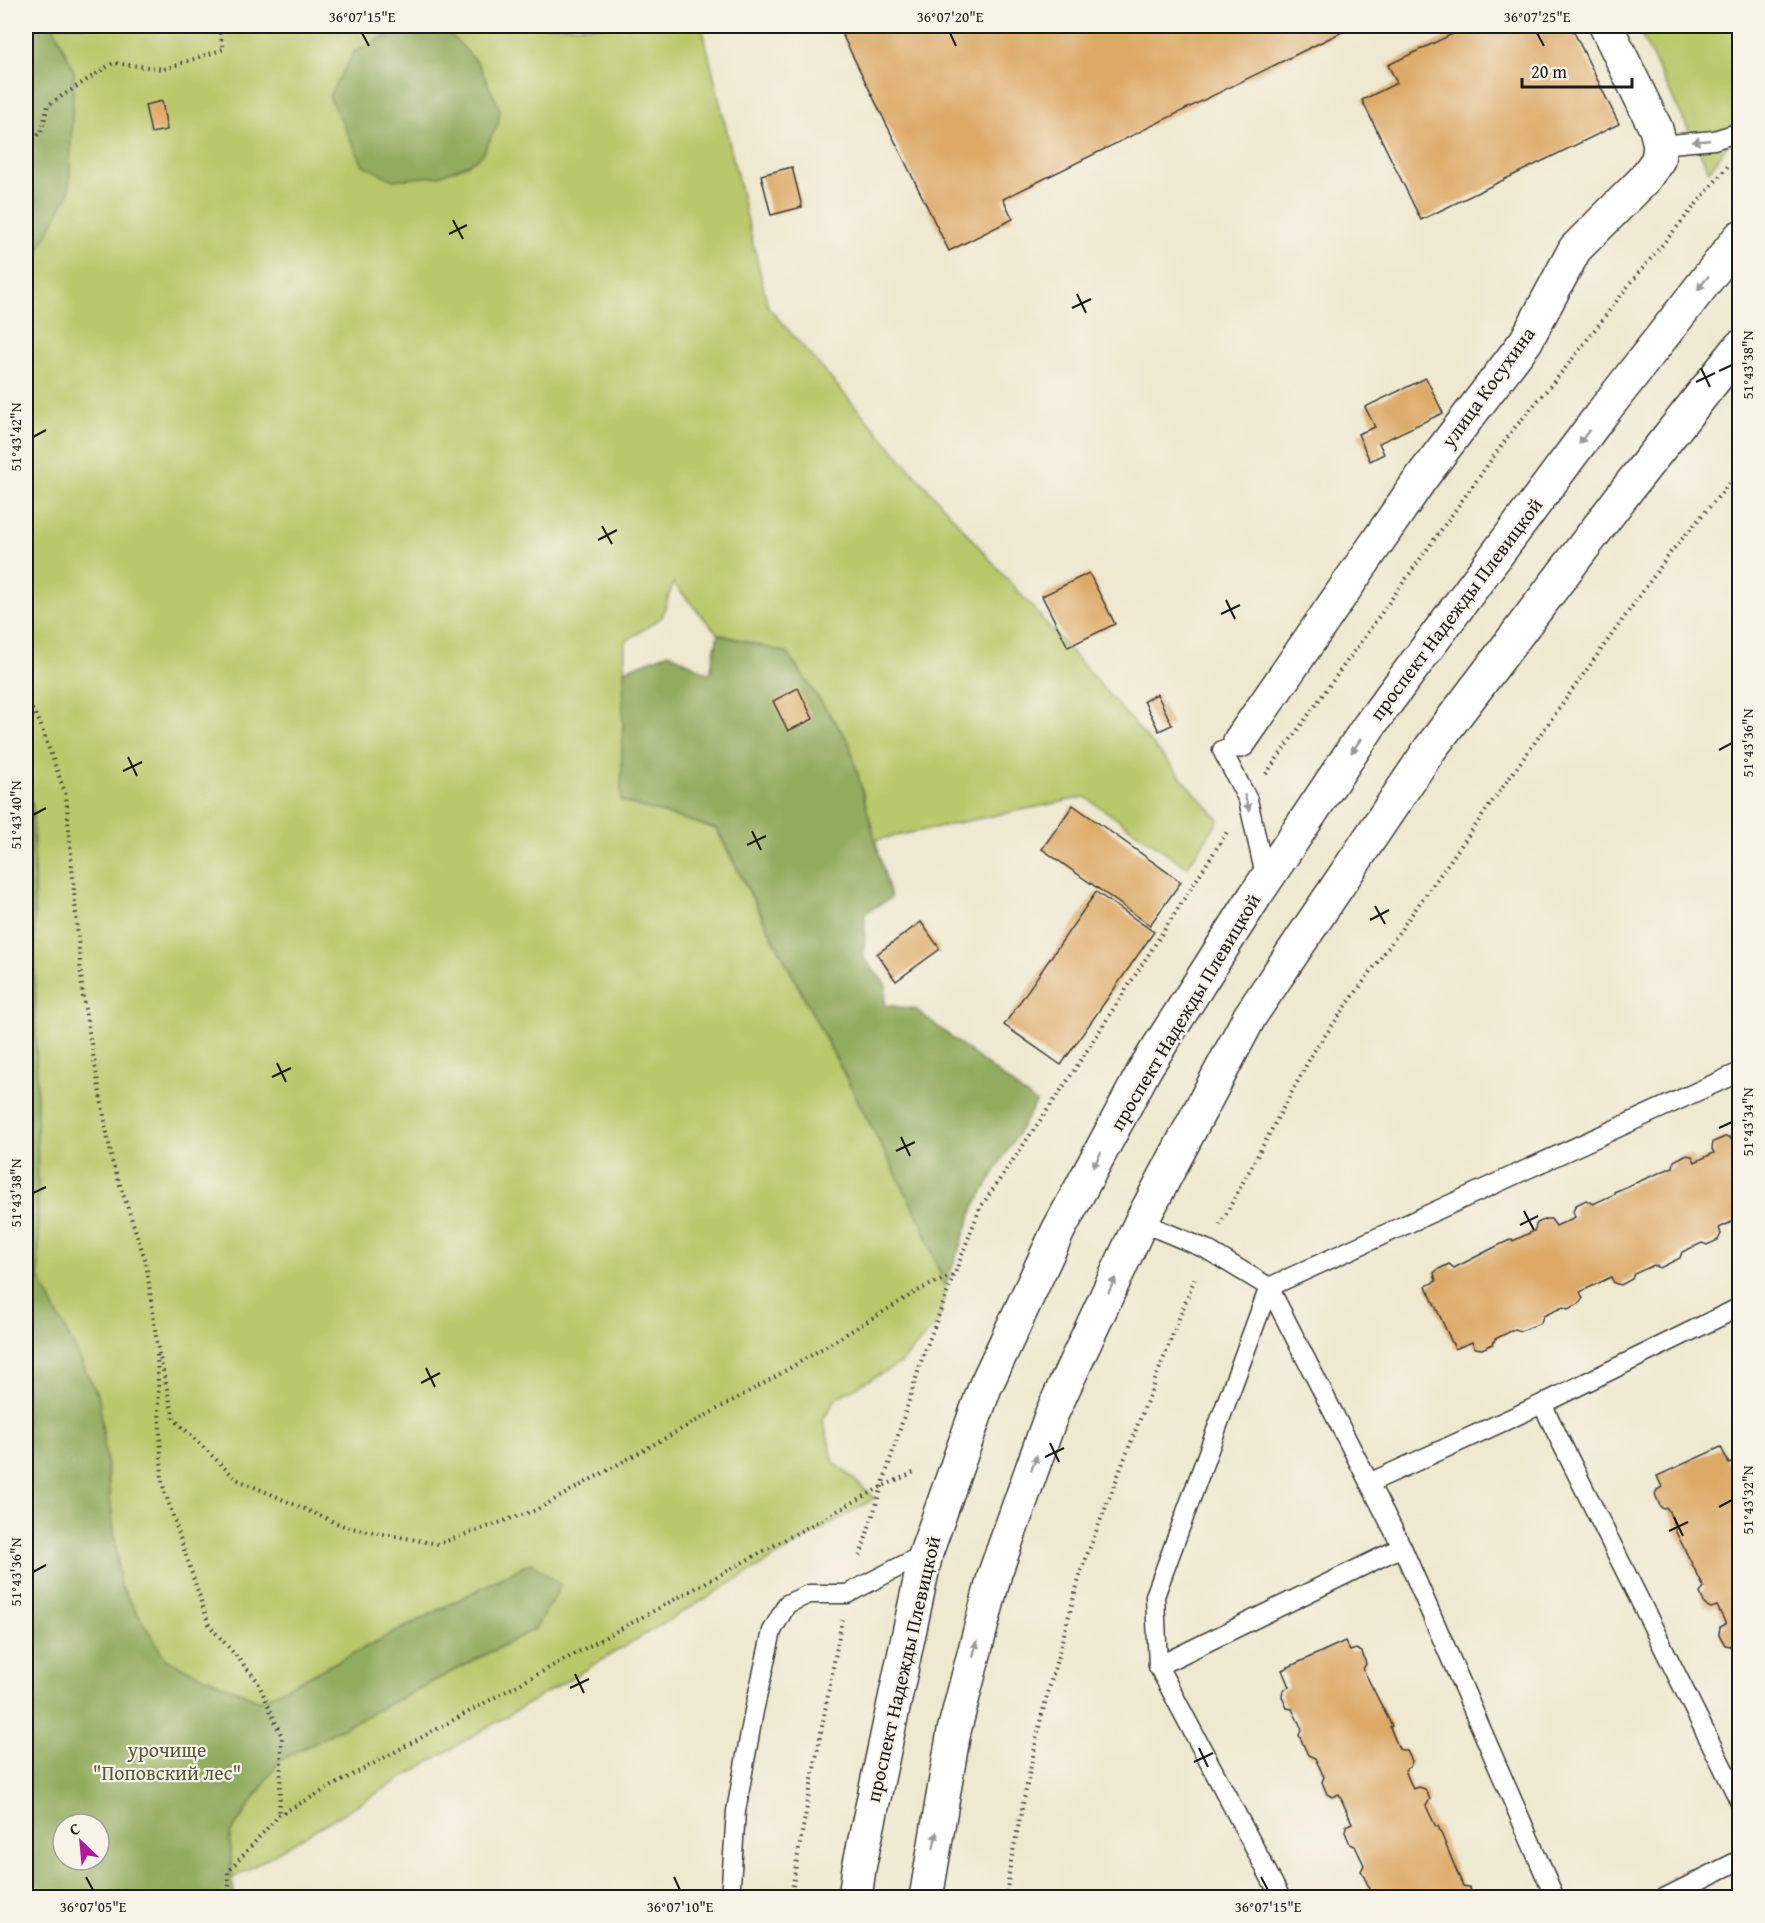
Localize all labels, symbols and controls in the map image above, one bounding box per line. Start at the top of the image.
text: 36°07'15"E [329,6,396,27]
text: 36°07'20"E [917,6,984,27]
text: 36°07'25"E [1504,6,1571,27]
scale bar [1522,51,1632,89]
text: 20 m [1531,58,1567,85]
one-way arrow [1691,136,1710,146]
one-way arrow [1698,275,1710,290]
street label: улица Косухина [1433,320,1542,454]
text: 51°43'38"N [1737,330,1758,399]
text: 51°43'42"N [5,402,26,471]
one-way arrow [1578,428,1590,444]
street label: проспект Надежды Плевицкой [1362,491,1549,726]
text: 51°43'36"N [1737,708,1758,777]
one-way arrow [1350,737,1362,753]
text: 51°43'40"N [5,780,26,849]
one-way arrow [1243,794,1253,812]
street label: проспект Надежды Плевицкой [1102,888,1267,1136]
text: 51°43'34"N [1737,1087,1758,1156]
one-way arrow [1092,1151,1102,1169]
text: 51°43'38"N [5,1158,26,1227]
one-way arrow [1108,1276,1117,1293]
one-way arrow [1029,1454,1039,1472]
text: 51°43'32"N [1737,1465,1758,1534]
street label: проспект Надежды Плевицкой [858,1533,947,1805]
text: 51°43'36"N [5,1537,26,1606]
one-way arrow [971,1640,981,1658]
park label: урочище "Поповский лес" [93,1735,241,1787]
north arrow [51,1812,111,1872]
text: С [65,1816,84,1841]
one-way arrow [931,1830,940,1849]
text: 36°07'05"E [60,1896,127,1917]
text: 36°07'10"E [647,1896,714,1917]
text: 36°07'15"E [1235,1896,1302,1917]

